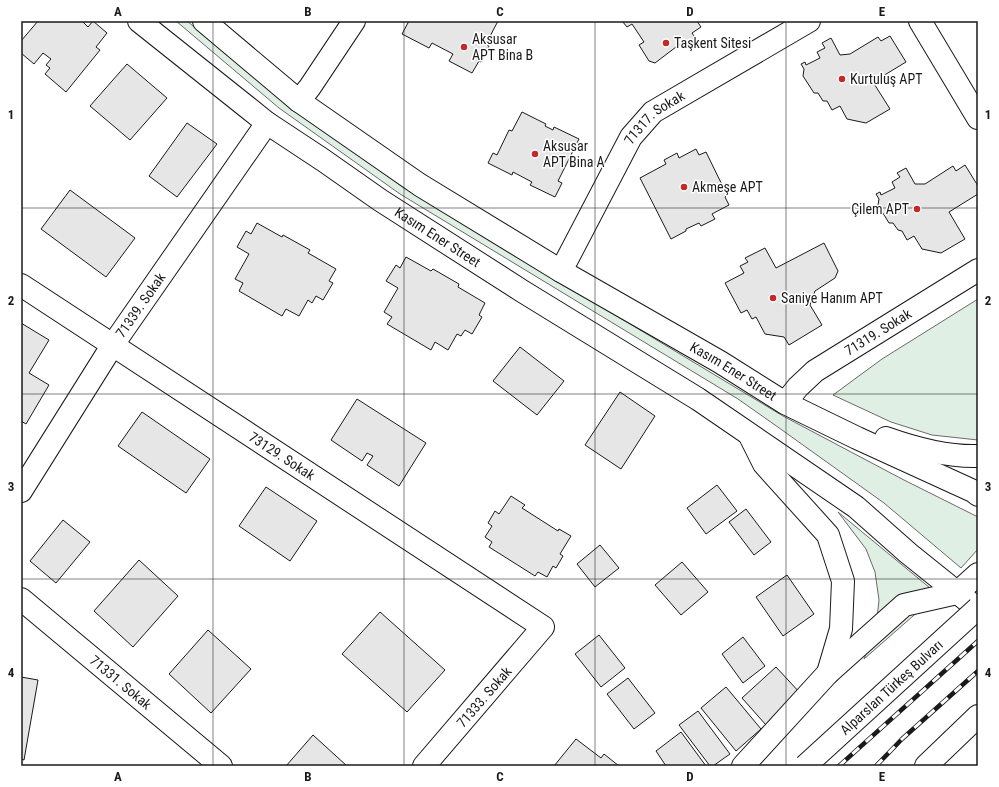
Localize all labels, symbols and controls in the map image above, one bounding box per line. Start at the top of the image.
text: A [114,4,122,19]
text: B [304,4,312,19]
text: C [496,4,504,19]
text: D [686,4,694,19]
text: E [879,4,886,19]
place label: Aksusar APT Bina B [472,31,533,63]
place label: Taşkent Sitesi [674,35,751,51]
marker: Taşkent Sitesi [661,38,671,48]
marker: Aksusar APT Bina B [459,42,469,52]
place label: Kurtuluş APT [850,71,922,87]
marker: Kurtuluş APT [837,74,847,84]
street label: 71317. Sokak [621,87,688,147]
text: 1 [8,107,14,122]
text: 1 [985,107,991,122]
place label: Aksusar APT Bina A [543,138,605,170]
marker: Aksusar APT Bina A [530,149,540,159]
place label: Akmeşe APT [692,179,763,195]
marker: Akmeşe APT [679,182,689,192]
place label: Çilem APT [851,201,909,217]
street label: Kasım Ener Street [392,204,483,270]
marker: Çilem APT [912,204,922,214]
street label: 71339. Sokak [112,269,169,341]
place label: Saniye Hanım APT [781,290,883,306]
text: 2 [8,293,15,308]
marker: Saniye Hanım APT [768,293,778,303]
text: 2 [985,293,992,308]
street label: 71319. Sokak [842,305,915,359]
street label: Kasım Ener Street [687,339,780,404]
street label: 73129. Sokak [246,429,318,484]
text: 3 [8,479,14,494]
text: 3 [985,479,991,494]
street label: Alparslan Türkeş Bulvarı [837,636,946,738]
street label: 71331. Sokak [87,652,155,713]
street label: 71333. Sokak [453,663,515,731]
text: 4 [8,665,15,680]
text: 4 [985,665,992,680]
text: A [114,769,122,784]
text: B [304,769,312,784]
text: C [496,769,504,784]
text: D [686,769,694,784]
text: E [879,769,886,784]

